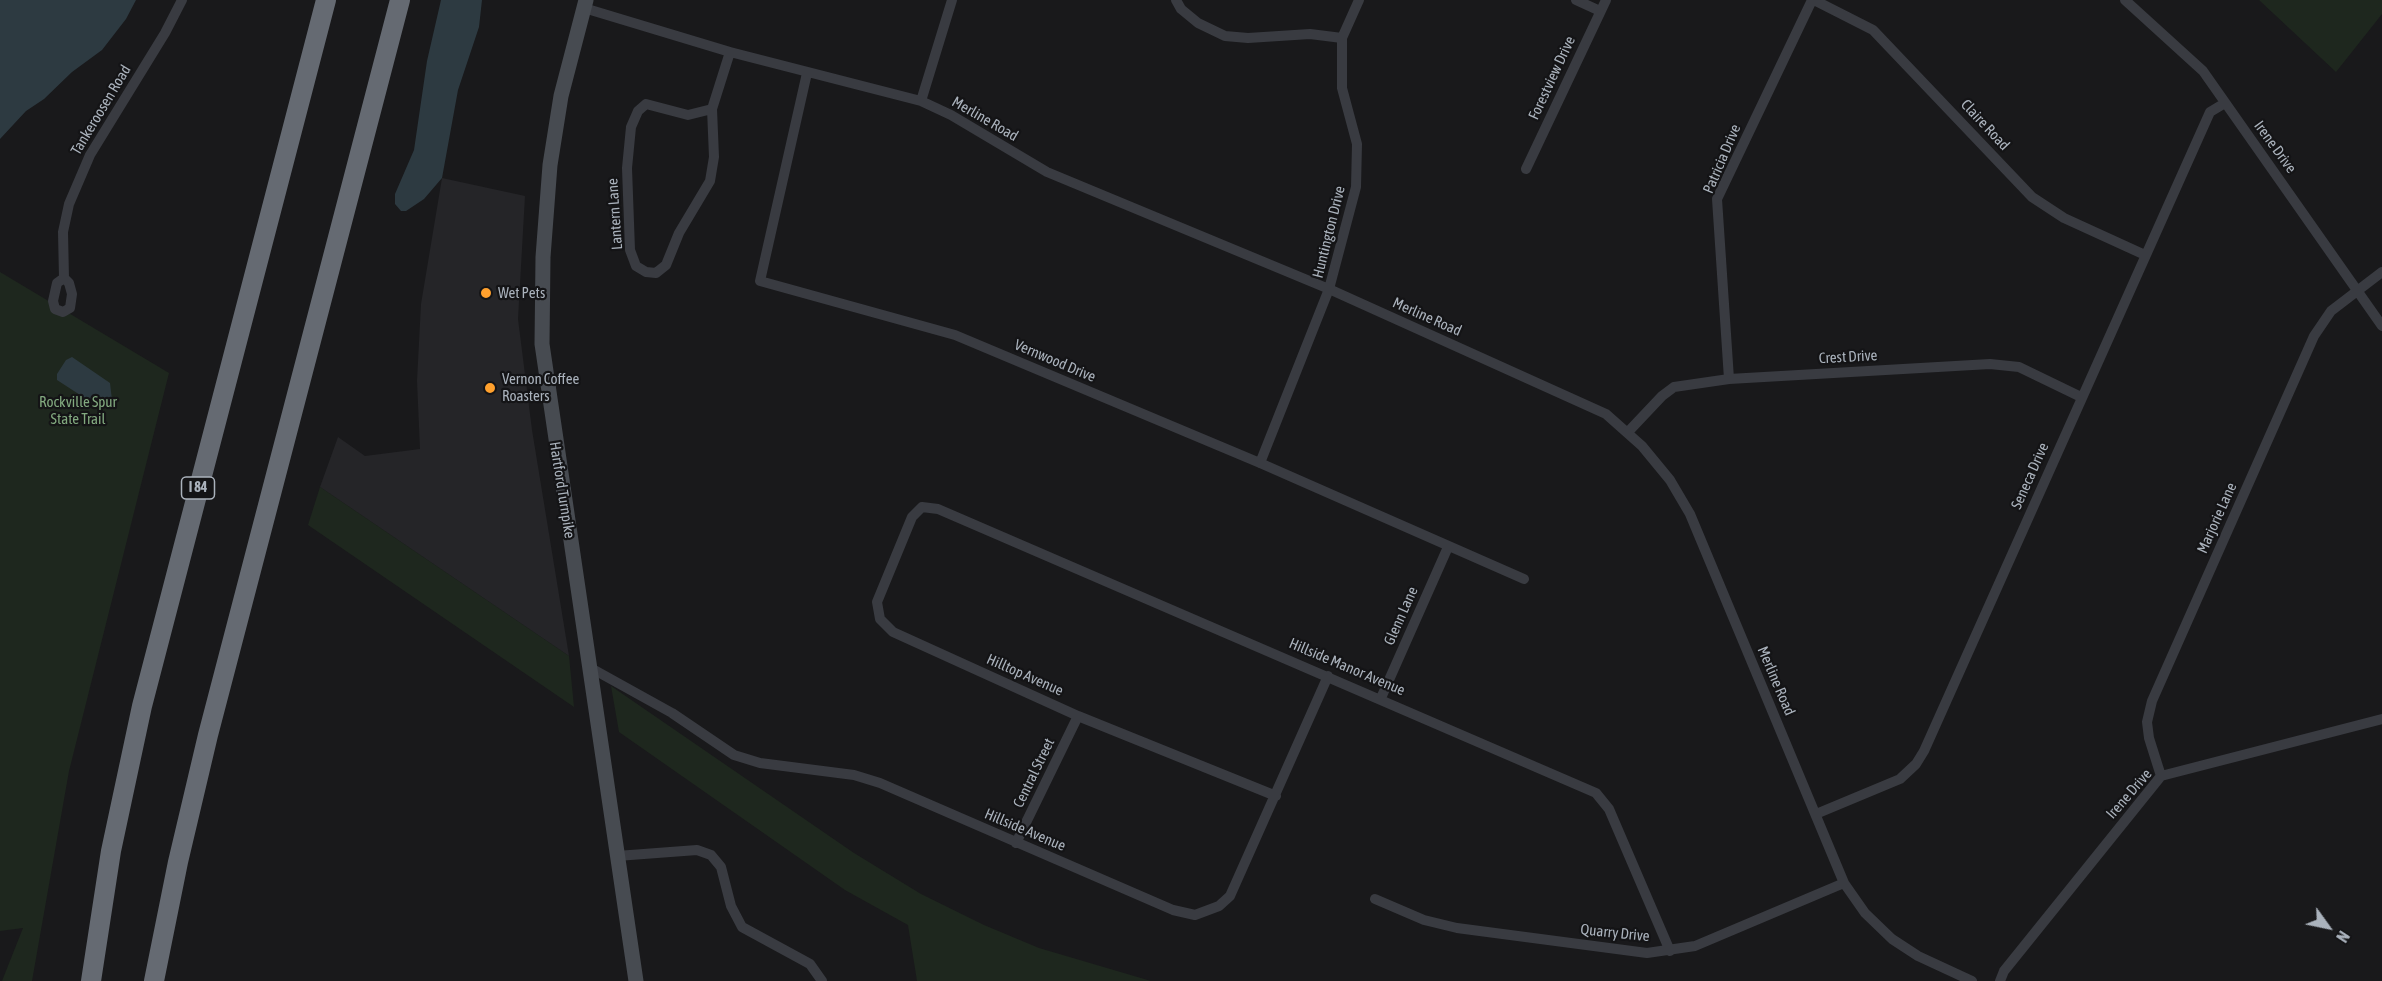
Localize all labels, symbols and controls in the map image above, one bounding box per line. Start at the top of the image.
street label: Forestview Drive [1525,33,1579,123]
street label: Tankeroosen Road [67,62,135,158]
street label: Merline Road [949,93,1021,145]
street label: Claire Road [1957,96,2013,154]
street label: Irene Drive [2250,117,2300,177]
street label: Patricia Drive [1699,122,1745,196]
street label: Lantern Lane [604,178,626,250]
street label: Huntington Drive [1309,184,1349,280]
place label: Wet Pets [498,284,545,302]
marker: Wet Pets [479,286,493,300]
street label: Merline Road [1390,294,1464,340]
street label: Vernwood Drive [1012,336,1098,386]
street label: Crest Drive [1818,346,1878,368]
place label: Vernon Coffee Roasters [502,370,579,405]
marker: Vernon Coffee Roasters [483,381,497,395]
park label: Rockville Spur State Trail [39,393,117,428]
street label: Hartford Turnpike [545,440,579,540]
street label: Seneca Drive [2007,440,2053,512]
road number: I 84 [182,477,214,499]
street label: Marjorie Lane [2193,480,2241,556]
street label: Glenn Lane [1380,584,1422,648]
street label: Hillside Manor Avenue [1286,634,1408,700]
street label: Merline Road [1753,644,1799,718]
street label: Hilltop Avenue [984,650,1066,700]
street label: Central Street [1009,735,1059,811]
street label: Irene Drive [2102,765,2156,823]
street label: Hillside Avenue [982,805,1068,855]
north arrow [2298,897,2358,957]
street label: Quarry Drive [1580,920,1650,946]
text: N [2333,928,2353,946]

